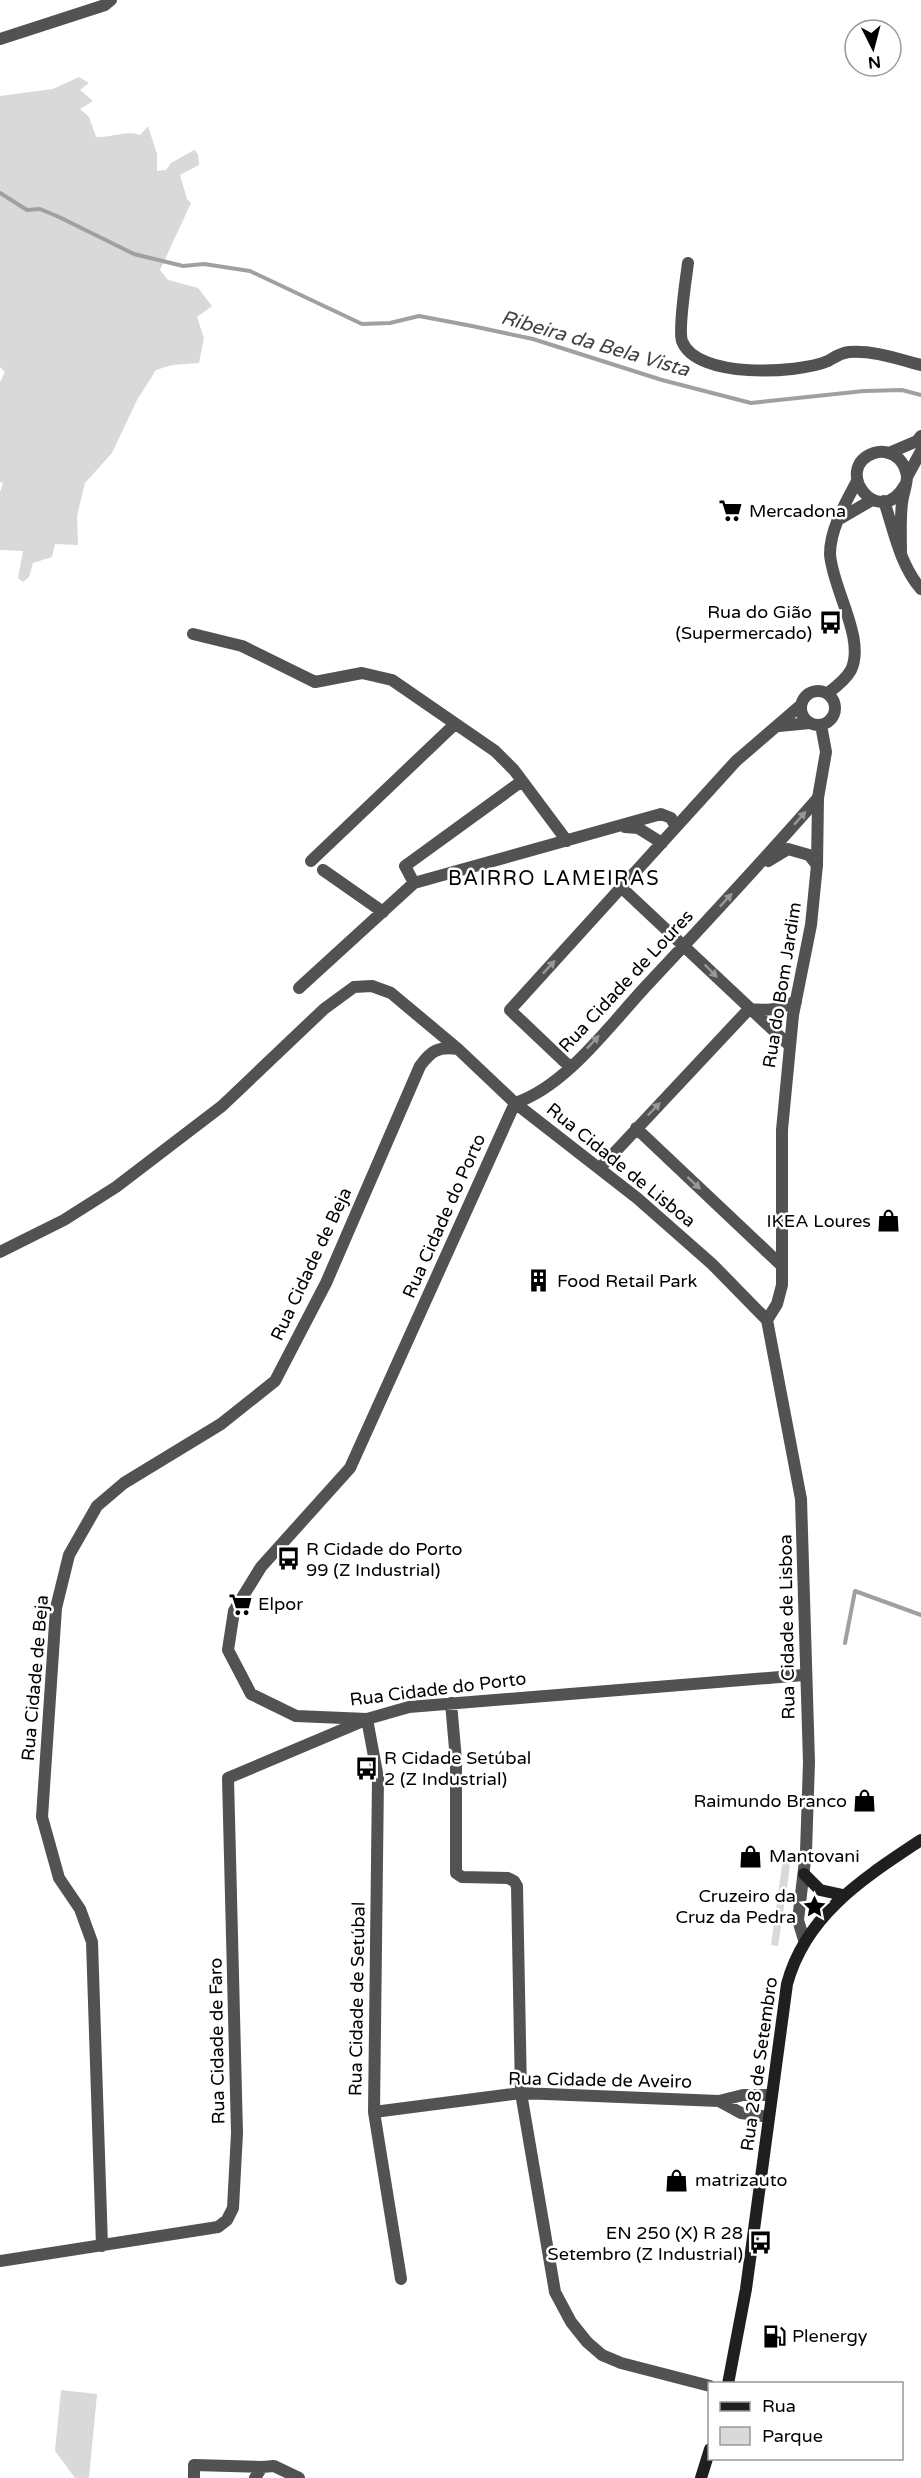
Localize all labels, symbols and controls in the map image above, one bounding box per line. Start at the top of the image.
north arrow [843,18,903,78]
text: N [867,51,882,73]
water label: Ribeira da Bela Vista [498,306,693,383]
supermarket icon: Mercadona [718,498,744,524]
place label: Mercadona [749,500,846,522]
place label: Rua do Gião (Supermercado) [675,601,812,644]
bus stop icon: Rua do Gião (Supermercado) [817,609,843,635]
one-way arrow [793,811,806,826]
district label: BAIRRO LAMEIRAS [448,867,660,891]
one-way arrow [719,893,733,907]
street label: Rua do Bom Jardim [758,901,806,1069]
street label: Rua Cidade de Loures [554,905,698,1057]
one-way arrow [542,960,556,975]
one-way arrow [703,963,717,977]
one-way arrow [586,1035,600,1050]
street label: Rua Cidade de Lisboa [542,1098,700,1232]
one-way arrow [647,1102,660,1117]
street label: Rua Cidade do Porto [398,1130,490,1302]
one-way arrow [686,1176,701,1190]
street label: Rua Cidade de Beja [266,1184,356,1344]
shop icon: IKEA Loures [876,1208,902,1234]
place label: IKEA Loures [766,1210,871,1232]
building icon: Food Retail Park [526,1268,552,1294]
place label: Food Retail Park [557,1270,697,1292]
street label: Rua Cidade de Lisboa [774,1534,800,1720]
place label: R Cidade do Porto 99 (Z Industrial) [306,1538,463,1581]
bus stop icon: R Cidade do Porto 99 (Z Industrial) [275,1546,301,1572]
supermarket icon: Elpor [227,1591,253,1617]
place label: Elpor [258,1593,303,1615]
street label: Rua Cidade de Beja [17,1594,53,1762]
street label: Rua Cidade do Porto [349,1667,528,1711]
place label: R Cidade Setúbal 2 (Z Industrial) [384,1747,531,1790]
bus stop icon: R Cidade Setúbal 2 (Z Industrial) [353,1755,379,1781]
shop icon: Raimundo Branco [852,1788,878,1814]
place label: Raimundo Branco [693,1790,847,1812]
shop icon: Mantovani [738,1843,764,1869]
place label: Mantovani [769,1845,860,1867]
place label: Cruzeiro da Cruz da Pedra [676,1885,796,1928]
place icon: Cruzeiro da Cruz da Pedra [801,1893,827,1919]
street label: Rua Cidade de Setúbal [344,1902,370,2096]
street label: Rua Cidade de Faro [205,1957,229,2125]
street label: Rua 28 de Setembro [736,1975,782,2153]
street label: Rua Cidade de Aveiro [508,2067,692,2093]
shop icon: matrizauto [664,2167,690,2193]
place label: matrizauto [695,2169,787,2191]
place label: EN 250 (X) R 28 Setembro (Z Industrial) [548,2222,743,2265]
bus stop icon: EN 250 (X) R 28 Setembro (Z Industrial) [748,2230,774,2256]
fuel station icon: Plenergy [761,2323,787,2349]
place label: Plenergy [792,2325,868,2347]
legend [708,2382,903,2460]
text: Rua [762,2395,796,2417]
text: Parque [762,2425,823,2447]

